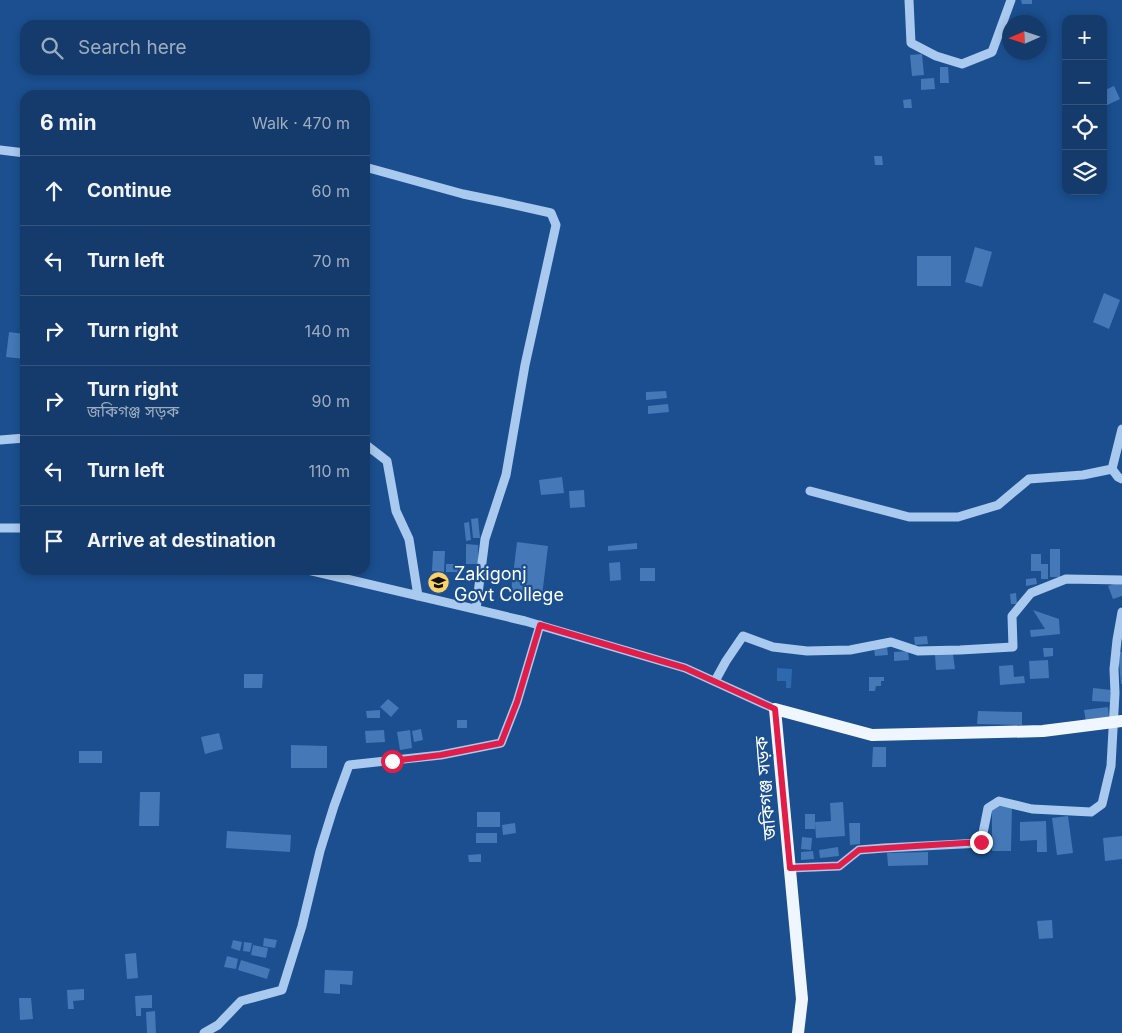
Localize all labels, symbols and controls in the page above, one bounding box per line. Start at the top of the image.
north arrow [1002,15,1047,60]
map controls [1062,15,1107,195]
button: + [1062,15,1107,60]
search box [20,20,370,75]
icon: search [38,34,66,62]
text: Search here [78,36,187,59]
button: − [1062,60,1107,105]
button: locate [1062,105,1107,150]
text: 6 min [40,110,97,135]
text: Walk · 470 m [252,113,350,133]
button: layers [1062,150,1107,195]
icon: ahead [40,177,68,205]
text: Continue [87,179,172,202]
text: 60 m [311,181,350,201]
icon: left [40,247,68,275]
text: Turn left [87,249,165,272]
text: 70 m [313,251,350,271]
icon: right [40,317,68,345]
text: Turn right [87,319,178,342]
text: 140 m [305,321,350,341]
text: Turn right [87,378,178,401]
icon: right [40,387,68,415]
text: 90 m [311,391,350,411]
text: জকিগঞ্জ সড়ক [87,401,179,421]
icon: left [40,457,68,485]
text: Turn left [87,459,165,482]
text: 110 m [308,461,350,481]
icon: arrive [40,527,68,555]
text: Arrive at destination [87,529,276,552]
place label: Zakigonj Govt College [454,563,564,605]
school or university icon: Zakigonj Govt College [426,571,450,595]
street label: জকিগঞ্জ সড়ক [750,735,780,842]
route start [381,750,404,773]
route end [970,831,993,854]

